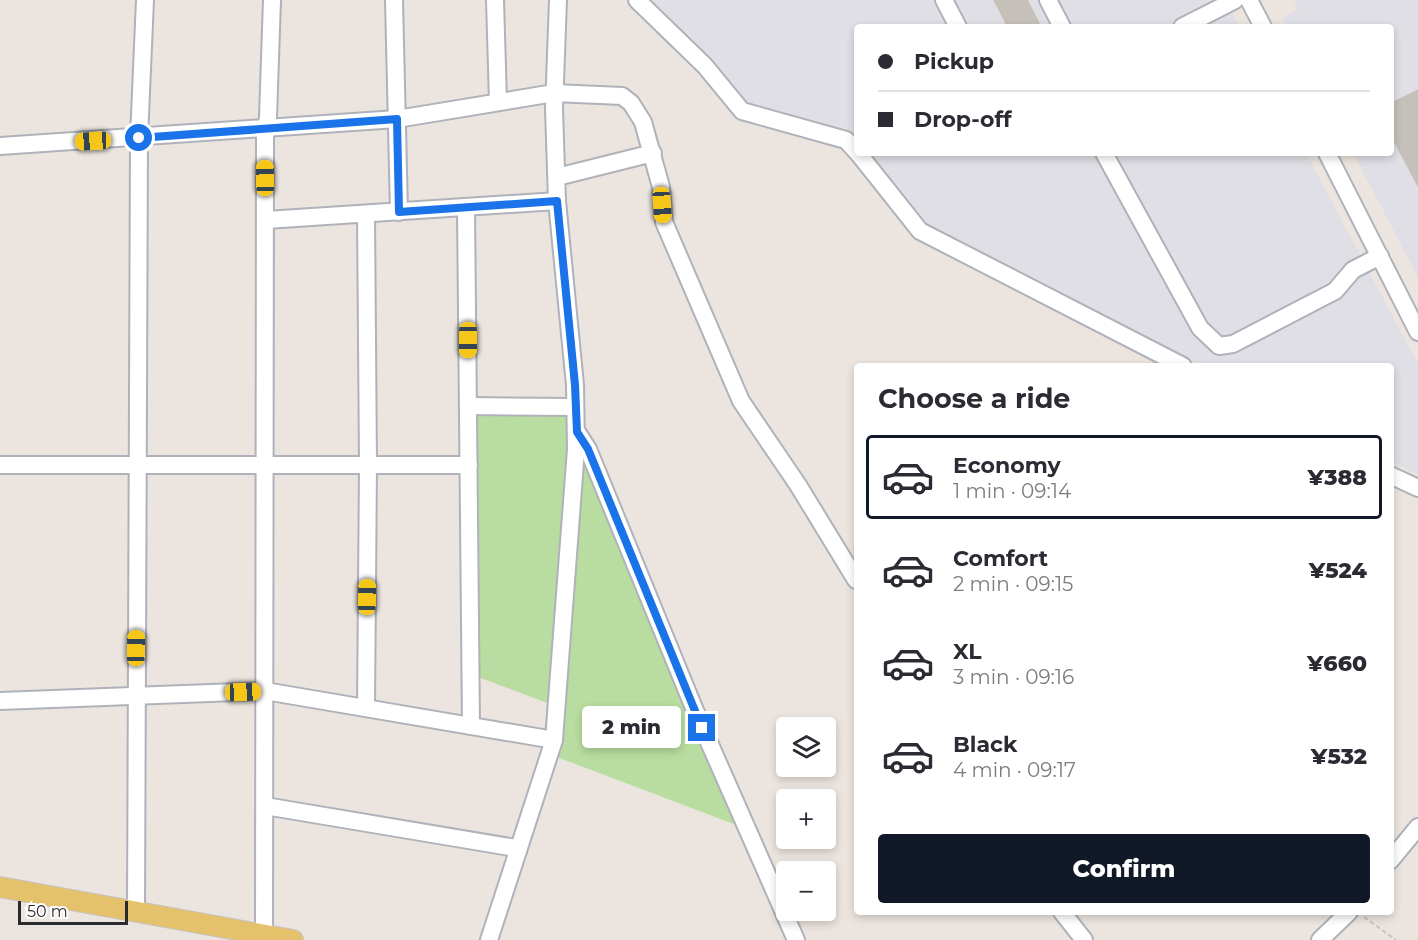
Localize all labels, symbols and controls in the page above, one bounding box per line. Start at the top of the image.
text: Pickup [914,48,994,75]
text: Drop-off [914,106,1012,133]
route start [125,124,152,151]
car [75,131,111,151]
car [256,160,274,196]
car [652,186,672,224]
car [459,322,477,358]
text: Choose a ride [878,382,1070,415]
icon: car [881,450,935,504]
text: Economy [953,452,1061,479]
text: ¥388 [1308,464,1367,491]
text: 1 min · 09:14 [953,479,1071,503]
icon: car [881,543,935,597]
text: Comfort [953,545,1048,572]
text: ¥524 [1309,557,1367,584]
text: 2 min · 09:15 [953,572,1073,596]
car [358,579,376,615]
car [127,630,145,666]
icon: car [881,636,935,690]
text: XL [953,638,982,665]
text: ¥660 [1307,650,1367,677]
text: 3 min · 09:16 [953,665,1074,689]
car [225,682,261,702]
callout: 2 min [582,707,681,749]
route end [688,714,715,741]
text: 2 min [602,715,661,739]
map controls [776,717,836,921]
button: layers [776,717,836,777]
icon: car [881,729,935,783]
text: Black [953,731,1017,758]
text: ¥532 [1311,743,1367,770]
text: 4 min · 09:17 [953,758,1076,782]
button: + [776,789,836,849]
button: Confirm [878,834,1370,903]
button: − [776,861,836,921]
scale bar [18,898,128,926]
text: 50 m [27,902,68,921]

